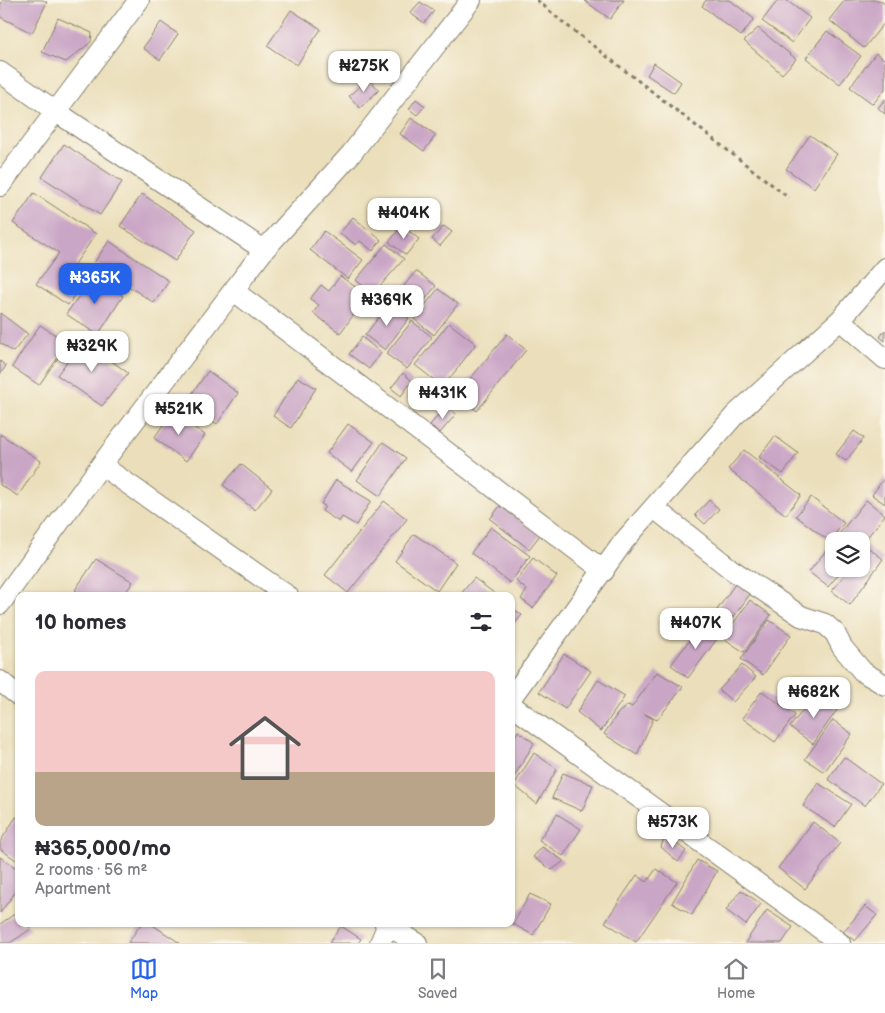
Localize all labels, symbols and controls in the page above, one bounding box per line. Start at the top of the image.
pin: ₦275K [329,51,399,93]
text: ₦275K [339,57,389,76]
pin: ₦404K [369,198,439,240]
text: ₦404K [378,204,430,223]
pin: ₦365K [60,262,130,305]
text: ₦365K [70,269,120,288]
pin: ₦369K [352,284,422,327]
text: ₦369K [362,291,412,310]
pin: ₦329K [57,330,127,373]
text: ₦329K [67,337,117,356]
pin: ₦431K [408,378,478,420]
text: ₦431K [419,384,467,403]
pin: ₦521K [144,394,214,436]
text: ₦521K [155,400,203,419]
map controls [825,532,870,577]
button: layers [825,532,870,577]
icon: filters [467,608,495,636]
pin: ₦407K [661,608,731,650]
text: 10 homes [35,610,126,635]
text: ₦407K [671,614,721,633]
pin: ₦682K [779,676,849,719]
text: ₦682K [788,683,840,702]
icon: home [220,703,310,793]
pin: ₦573K [638,806,708,849]
text: ₦573K [648,813,698,832]
text: ₦365,000/mo [35,836,171,861]
text: 2 rooms · 56 m² [35,861,147,880]
text: Apartment [35,880,111,899]
tab: Map [130,955,158,1002]
tab: Saved [418,955,457,1002]
tab: Home [717,955,755,1002]

